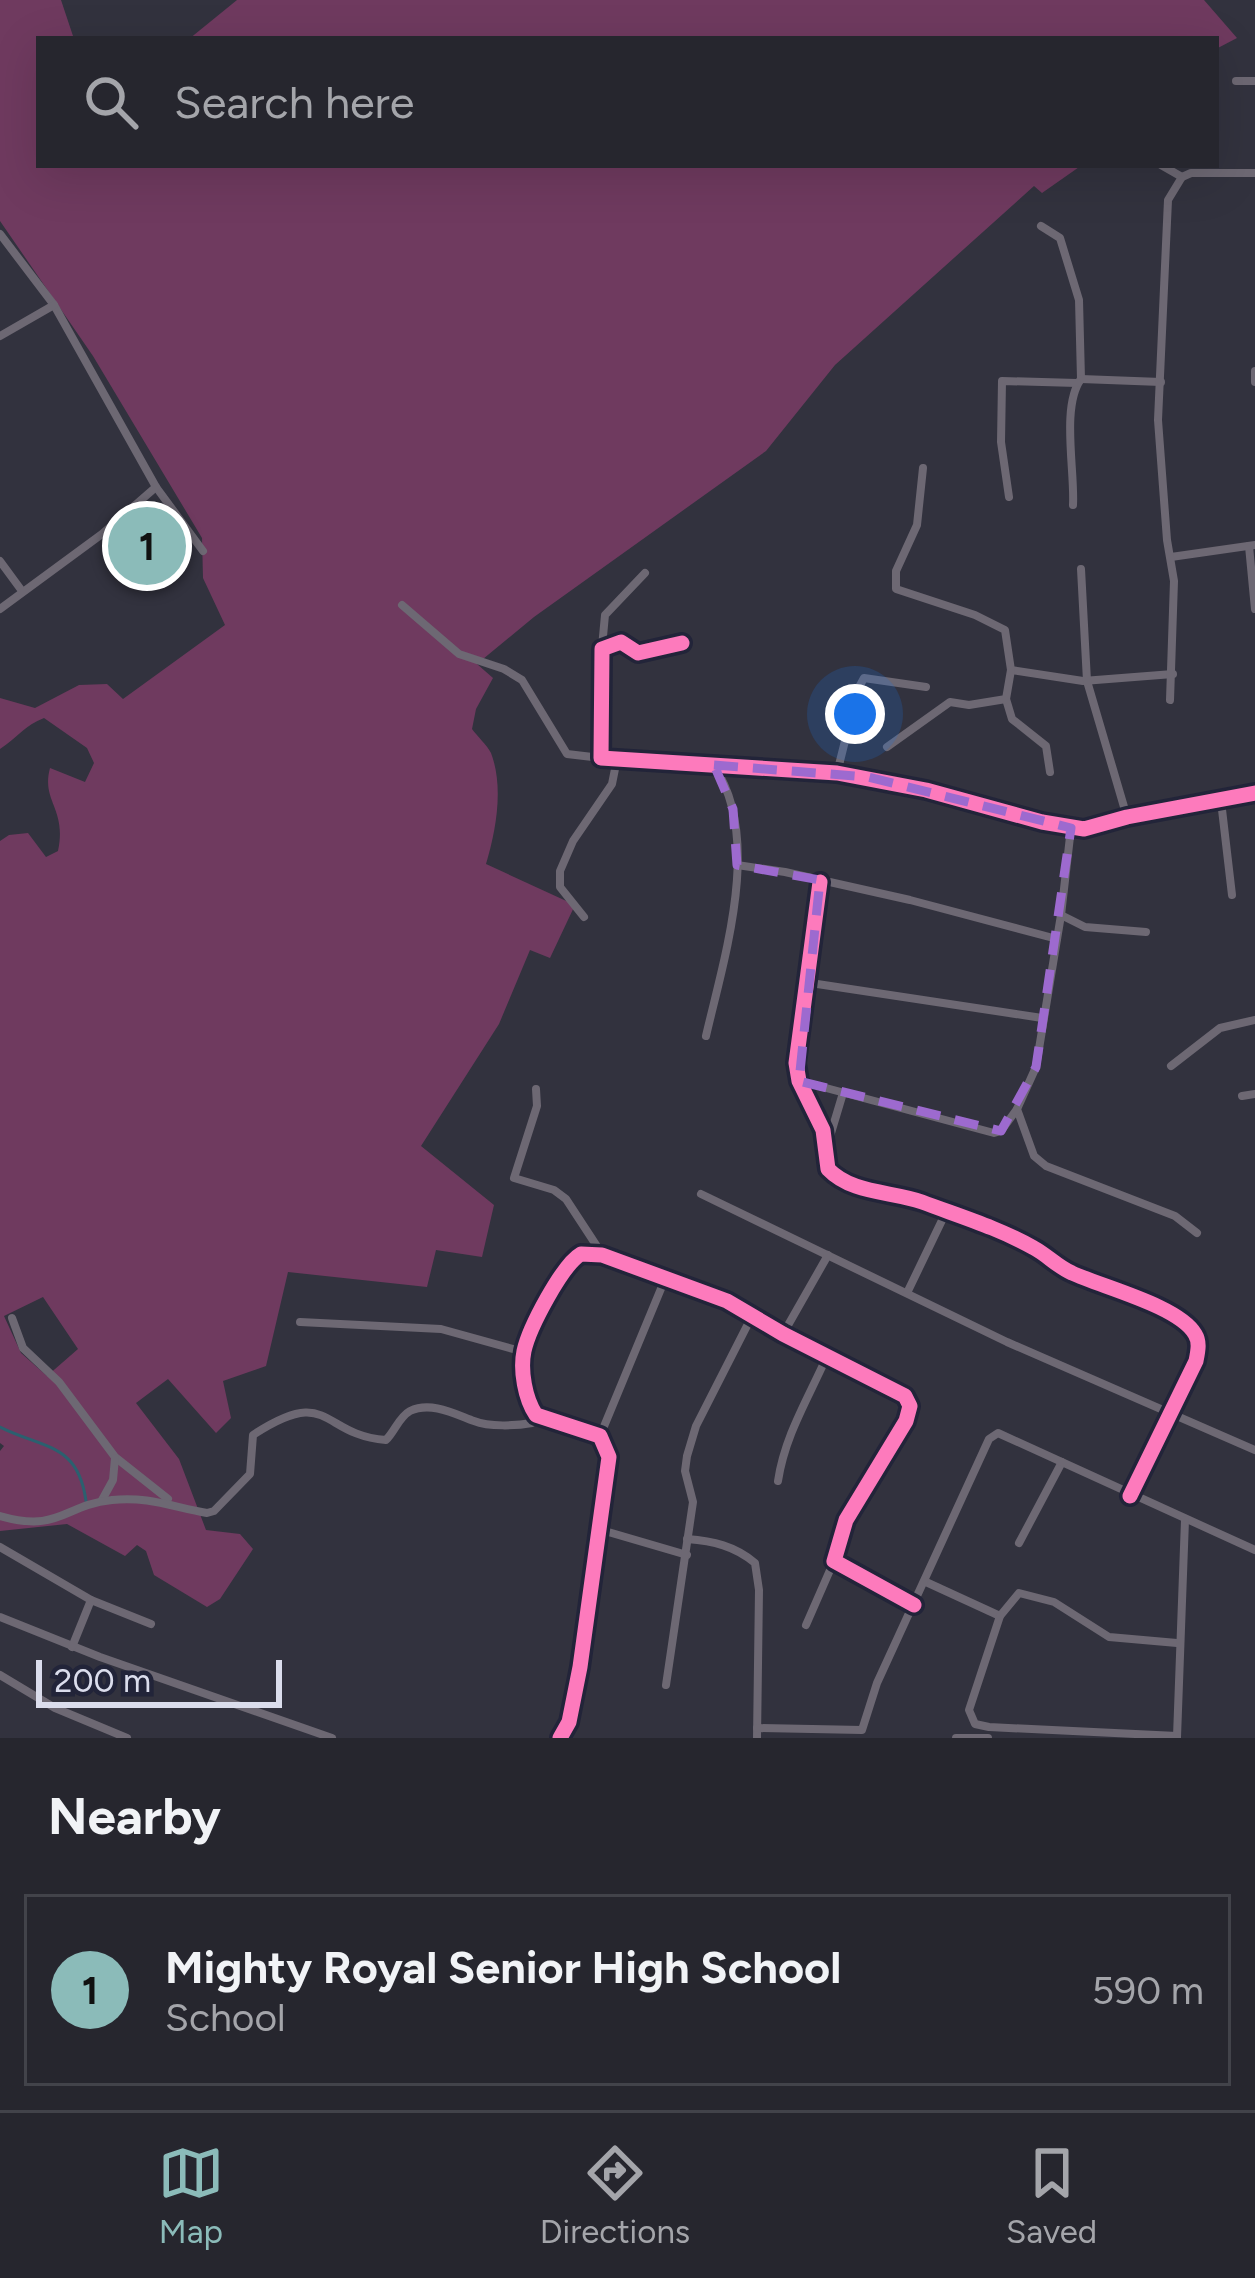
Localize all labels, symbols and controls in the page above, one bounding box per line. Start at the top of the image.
search box [36,36,1219,168]
icon: search [78,69,144,135]
text: Search here [174,75,414,129]
pin: 1 [108,501,186,591]
your location [825,684,885,744]
scale bar [36,1654,282,1707]
text: 200 m [54,1661,151,1700]
text: Nearby [48,1786,221,1847]
text: Mighty Royal Senior High School [165,1940,841,1994]
text: 1 [82,1967,98,2014]
text: 590 m [1092,1967,1204,2014]
text: School [165,1994,286,2041]
tab: Map [158,2140,224,2251]
tab: Directions [540,2140,690,2251]
tab: Saved [1006,2140,1097,2251]

